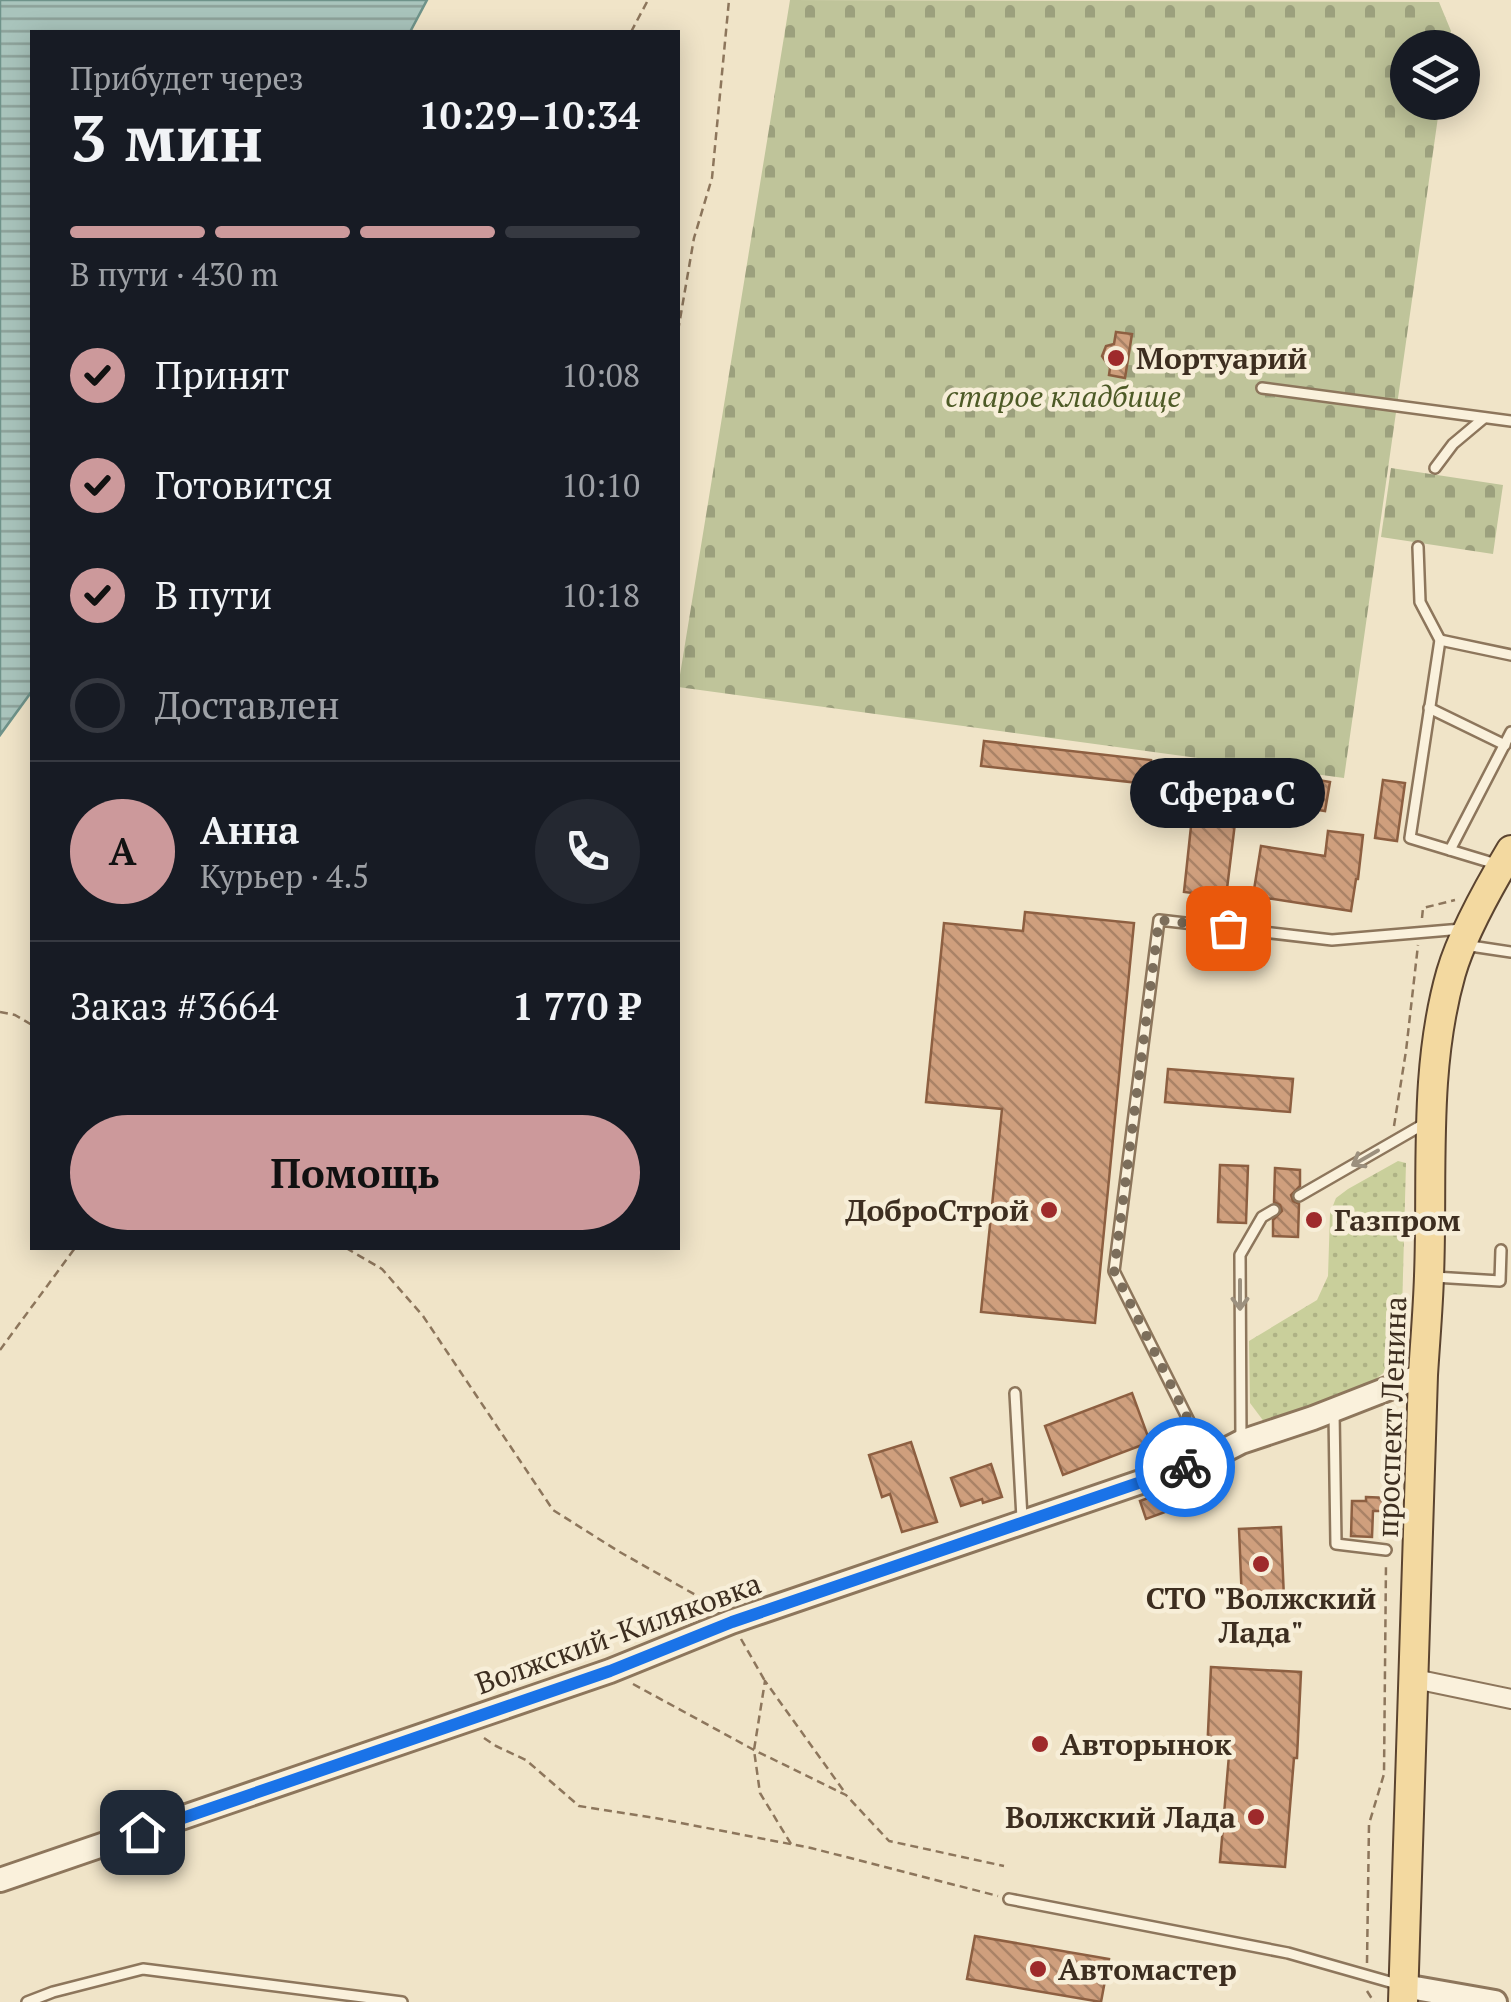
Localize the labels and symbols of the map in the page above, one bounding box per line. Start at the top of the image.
place label: Мортуарий [1136,338,1307,378]
marker: Мортуарий [1105,347,1127,369]
park label: старое кладбище [945,376,1181,416]
callout: Сфера•С [1130,758,1326,828]
pin [1186,886,1271,971]
one-way arrow [1351,1148,1380,1168]
place label: ДоброСтрой [845,1190,1029,1230]
marker: ДоброСтрой [1038,1199,1060,1221]
place label: Газпром [1334,1200,1461,1240]
marker: Газпром [1303,1209,1325,1231]
one-way arrow [1230,1278,1250,1311]
street label: проспект Ленина [1367,1296,1415,1538]
courier [1135,1417,1235,1517]
marker: СТО "Волжский Лада" [1250,1553,1272,1575]
street label: Волжский-Киляковка [470,1563,766,1703]
place label: СТО "Волжский Лада" [1146,1578,1376,1652]
place label: Авторынок [1060,1724,1232,1764]
marker: Авторынок [1029,1733,1051,1755]
pin [100,1790,185,1875]
place label: Волжский Лада [1005,1797,1236,1837]
marker: Волжский Лада [1245,1806,1267,1828]
place label: Автомастер [1058,1949,1237,1989]
marker: Автомастер [1027,1958,1049,1980]

